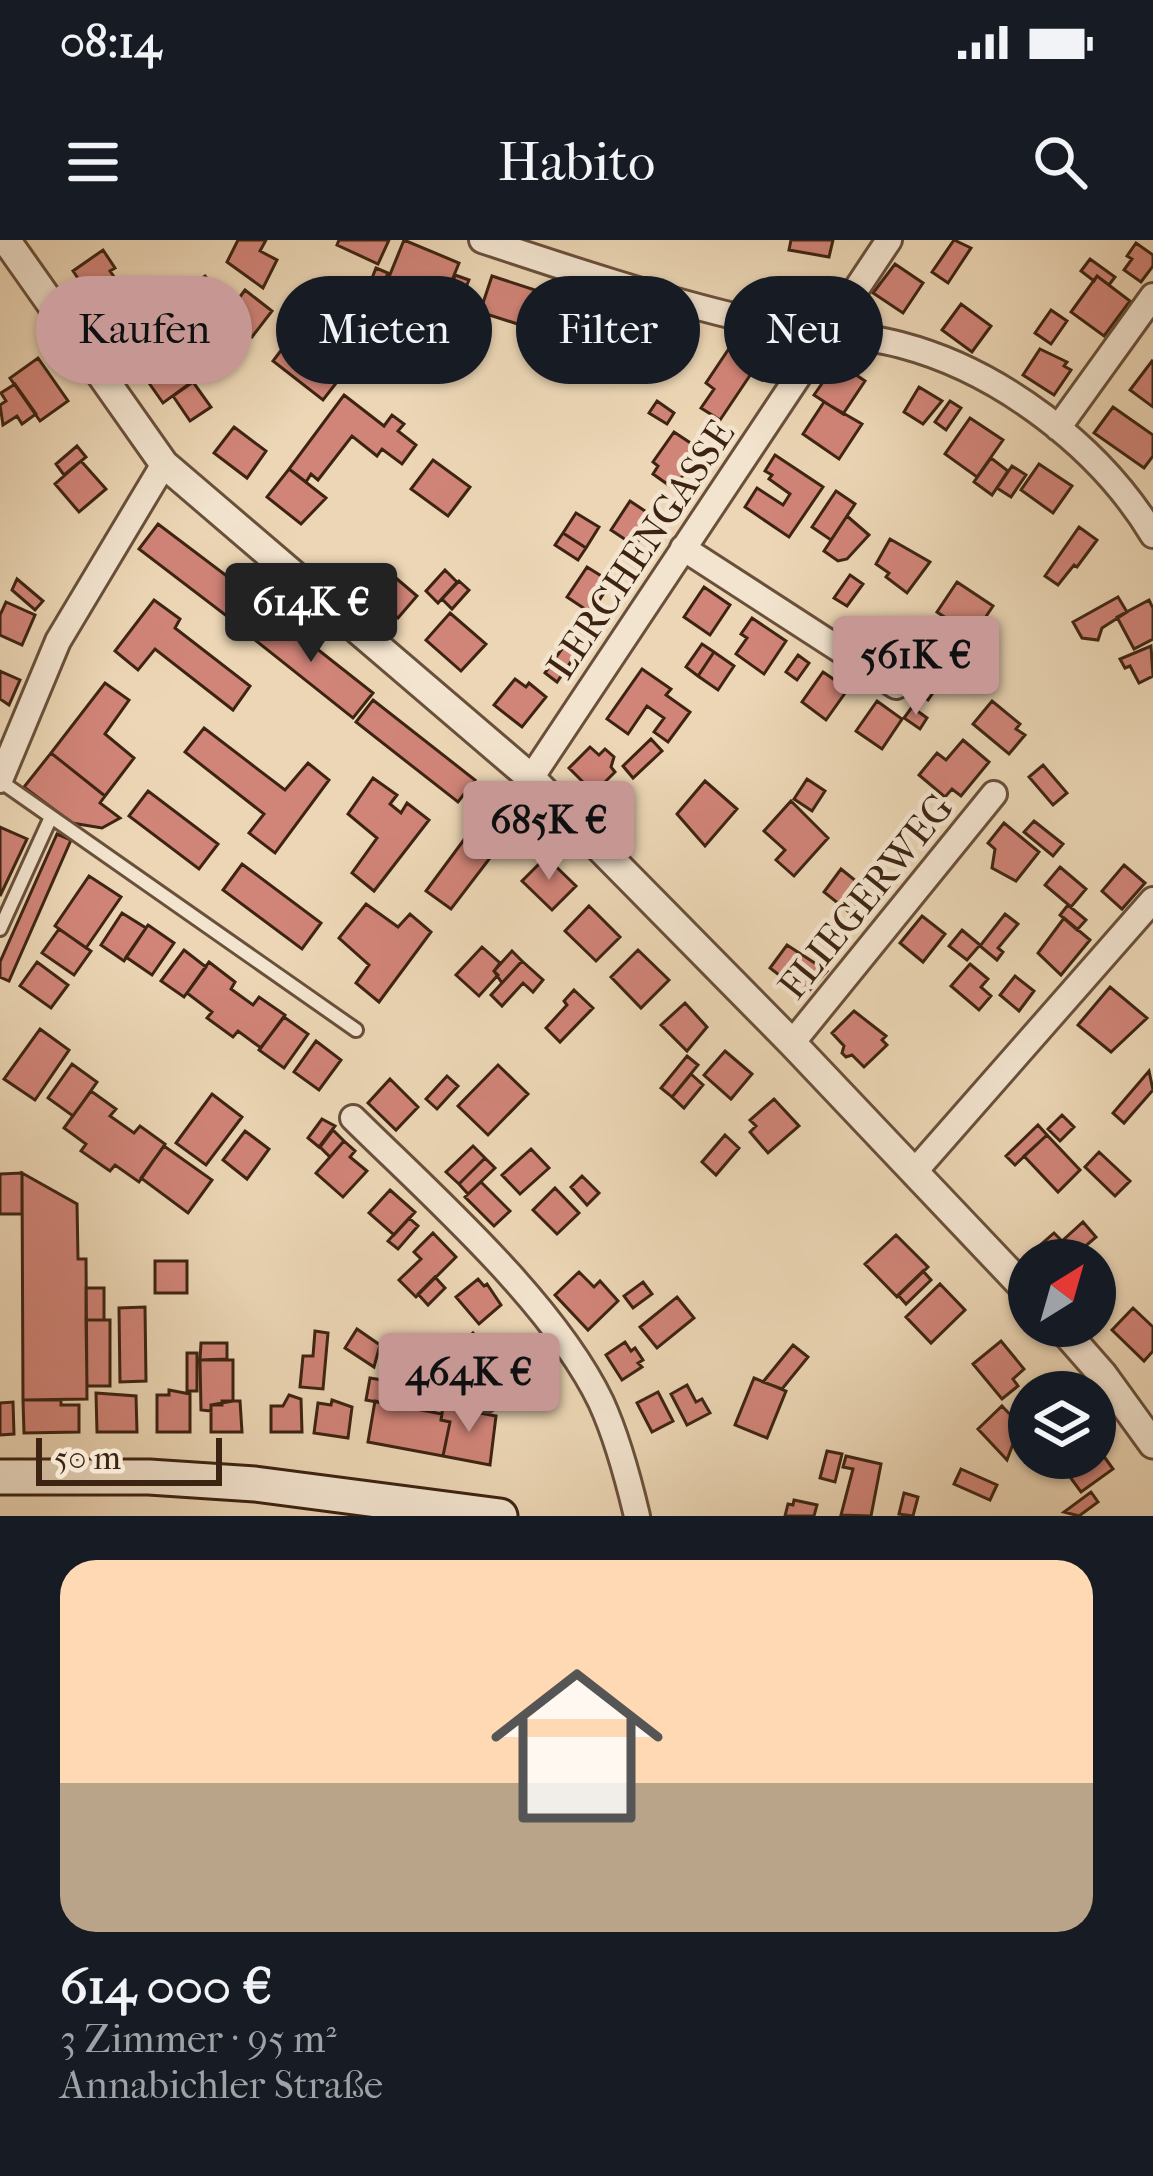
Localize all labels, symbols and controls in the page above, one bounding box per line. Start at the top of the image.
text: 08:14 [60,16,161,69]
icon: menu [60,129,126,195]
icon: search [1027,129,1093,195]
text: Habito [498,131,655,194]
chip: Kaufen [36,276,252,384]
chip: Mieten [276,276,492,384]
chip: Filter [516,276,700,384]
chip: Neu [724,276,883,384]
street label: LERCHENGASSE [537,412,744,687]
pin: 614K € [213,563,409,665]
text: 614K € [252,579,370,625]
pin: 561K € [818,616,1014,718]
text: 561K € [860,632,972,678]
pin: 685K € [451,781,647,883]
street label: FLIEGERWEG [769,785,962,1008]
text: 685K € [490,797,608,843]
north arrow [1008,1239,1116,1347]
map controls [1008,1239,1116,1479]
pin: 464K € [371,1333,567,1435]
text: 464K € [406,1349,532,1395]
button: layers [1008,1371,1116,1479]
scale bar [36,1432,222,1485]
text: 50 m [54,1439,121,1478]
icon: home [469,1638,685,1854]
text: 614 000 € [60,1956,272,2016]
text: 3 Zimmer · 95 m² [60,2016,337,2062]
text: Annabichler Straße [60,2062,383,2108]

